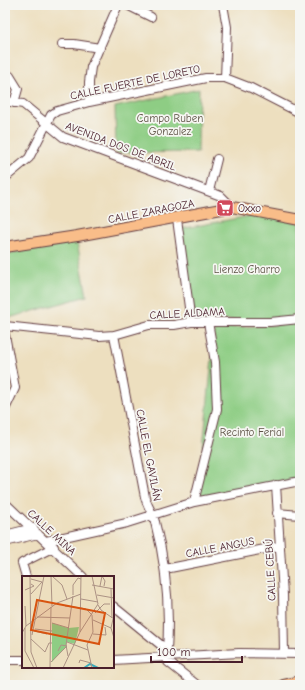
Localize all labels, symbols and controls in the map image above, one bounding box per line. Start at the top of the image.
street label: CALLE FUERTE DE LORETO [69,62,201,103]
park label: Campo Ruben Gonzalez [137,112,203,138]
street label: AVENIDA DOS DE ABRIL [64,119,178,174]
street label: CALLE ZARAGOZA [107,197,196,226]
supermarket icon: Oxxo [215,198,235,218]
place label: Oxxo [238,202,261,215]
park label: Lienzo Charro [214,263,280,276]
street label: CALLE ALDAMA [149,305,226,322]
street label: CALLE EL GAVILÁN [133,408,165,502]
park label: Recinto Ferial [220,426,284,439]
street label: CALLE MINA [25,507,79,559]
street label: CALLE ANGUS [185,534,256,561]
street label: CALLE CEBÚ [261,539,279,601]
inset map [22,576,114,668]
scale bar [151,638,242,664]
text: 100 m [157,645,190,659]

